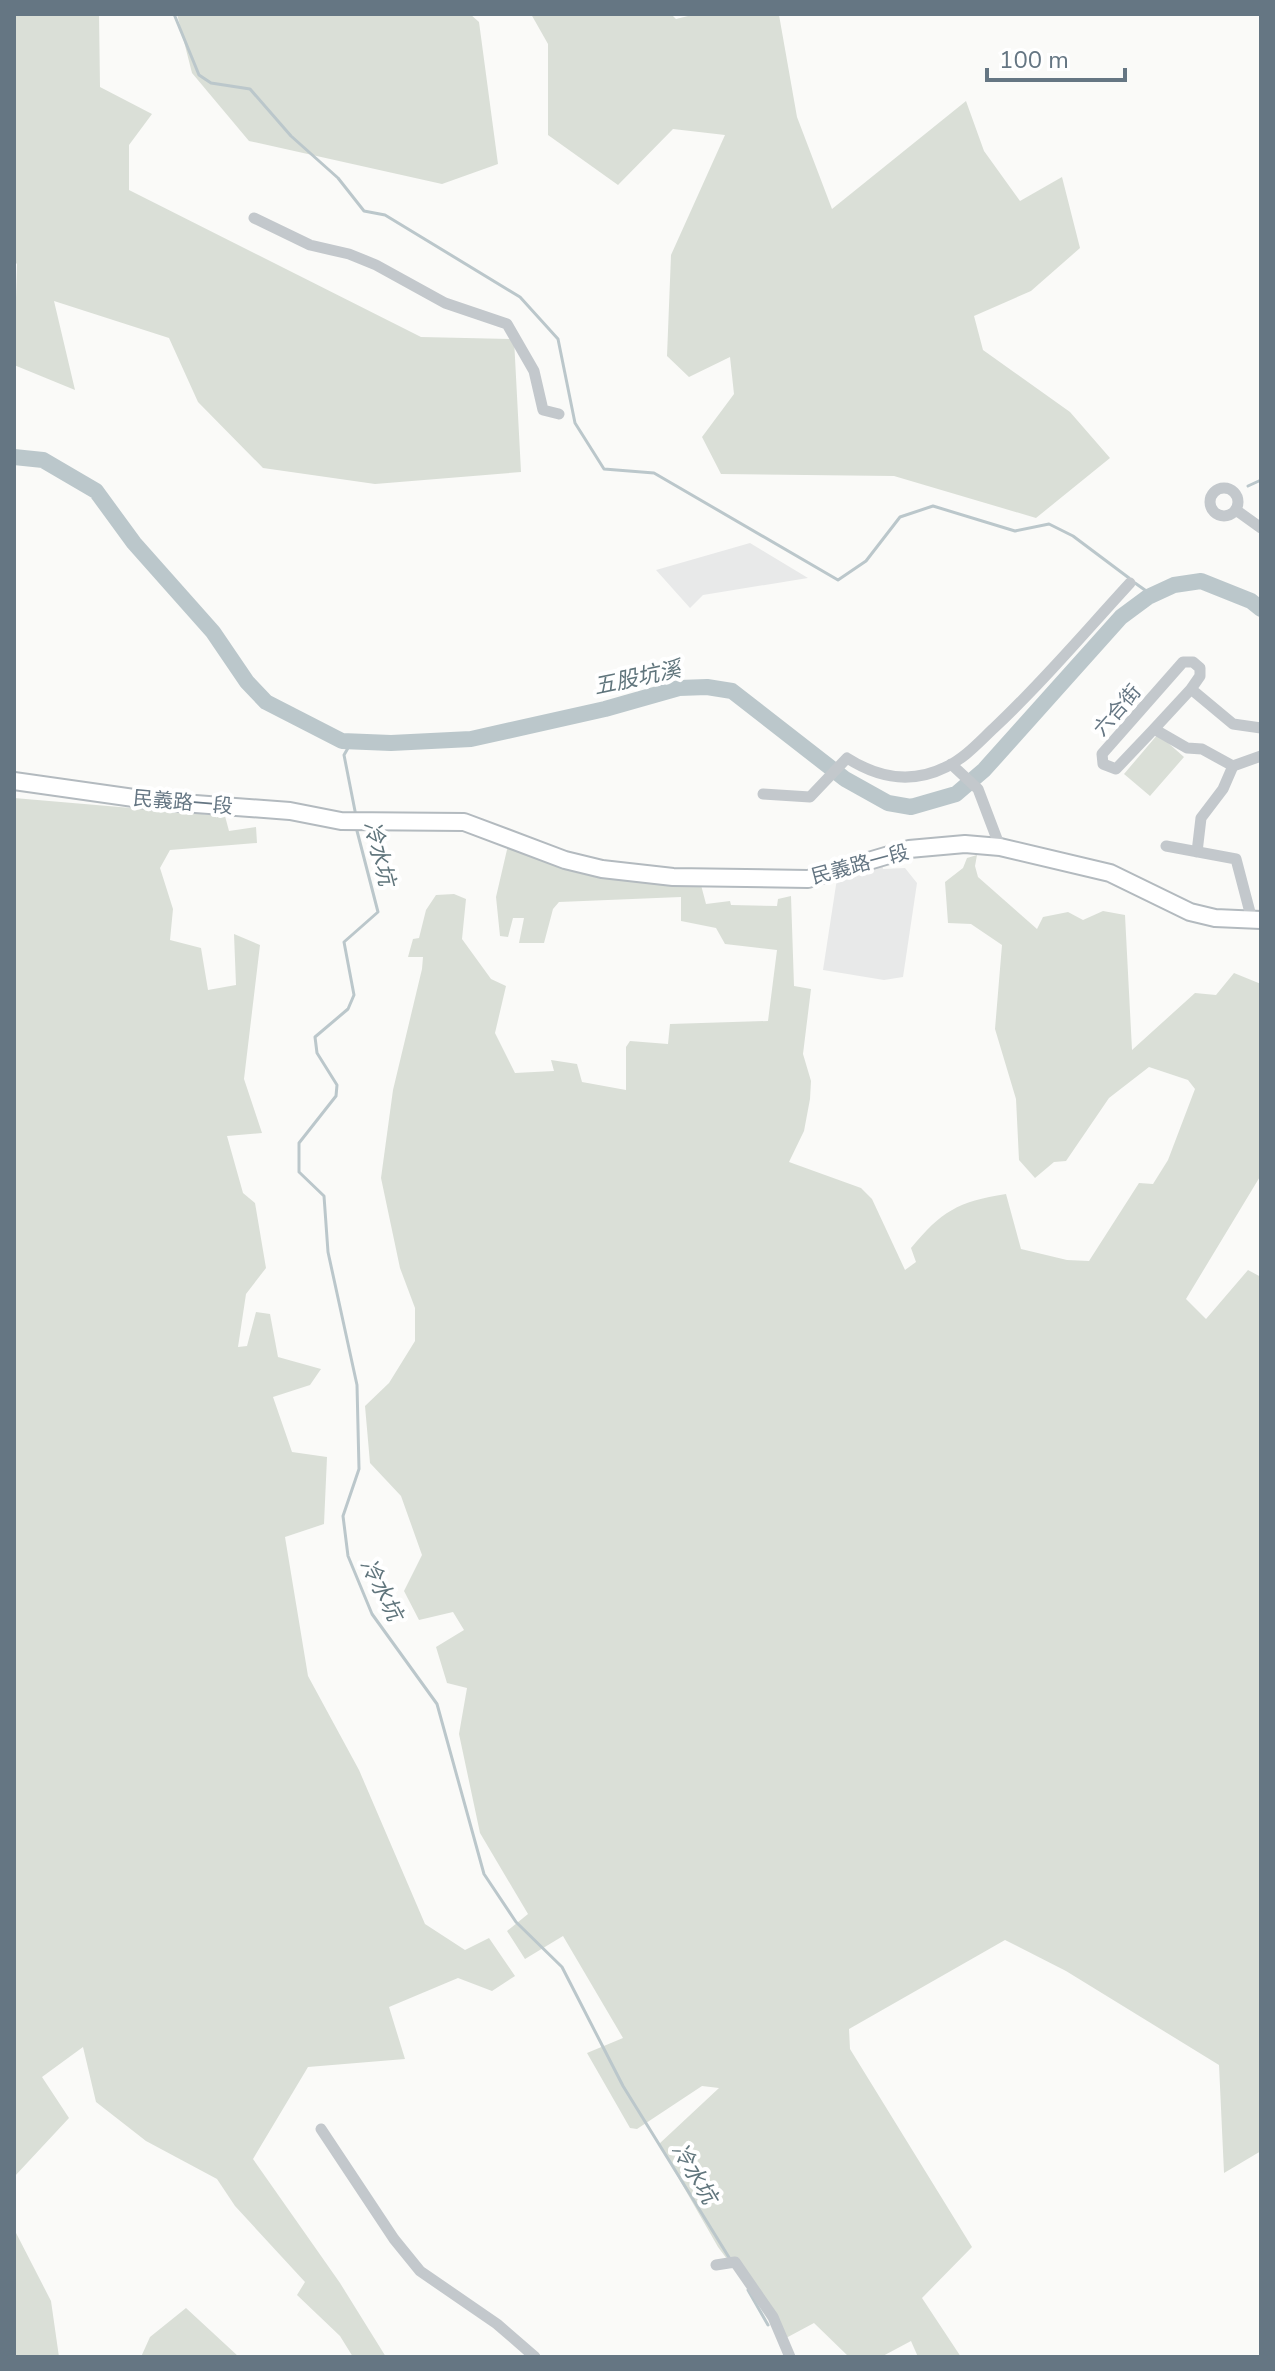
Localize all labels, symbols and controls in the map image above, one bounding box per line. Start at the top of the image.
scale bar [987,32,1125,82]
text: 100 m [999,44,1069,76]
water label: 五股坑溪 [591,654,686,702]
street label: 六合街 [1088,679,1147,742]
street label: 民義路一段 [132,785,234,820]
water label: 冷水坑 [356,818,402,892]
street label: 民義路一段 [808,839,912,890]
water label: 冷水坑 [353,1553,411,1628]
water label: 冷水坑 [664,2137,726,2212]

